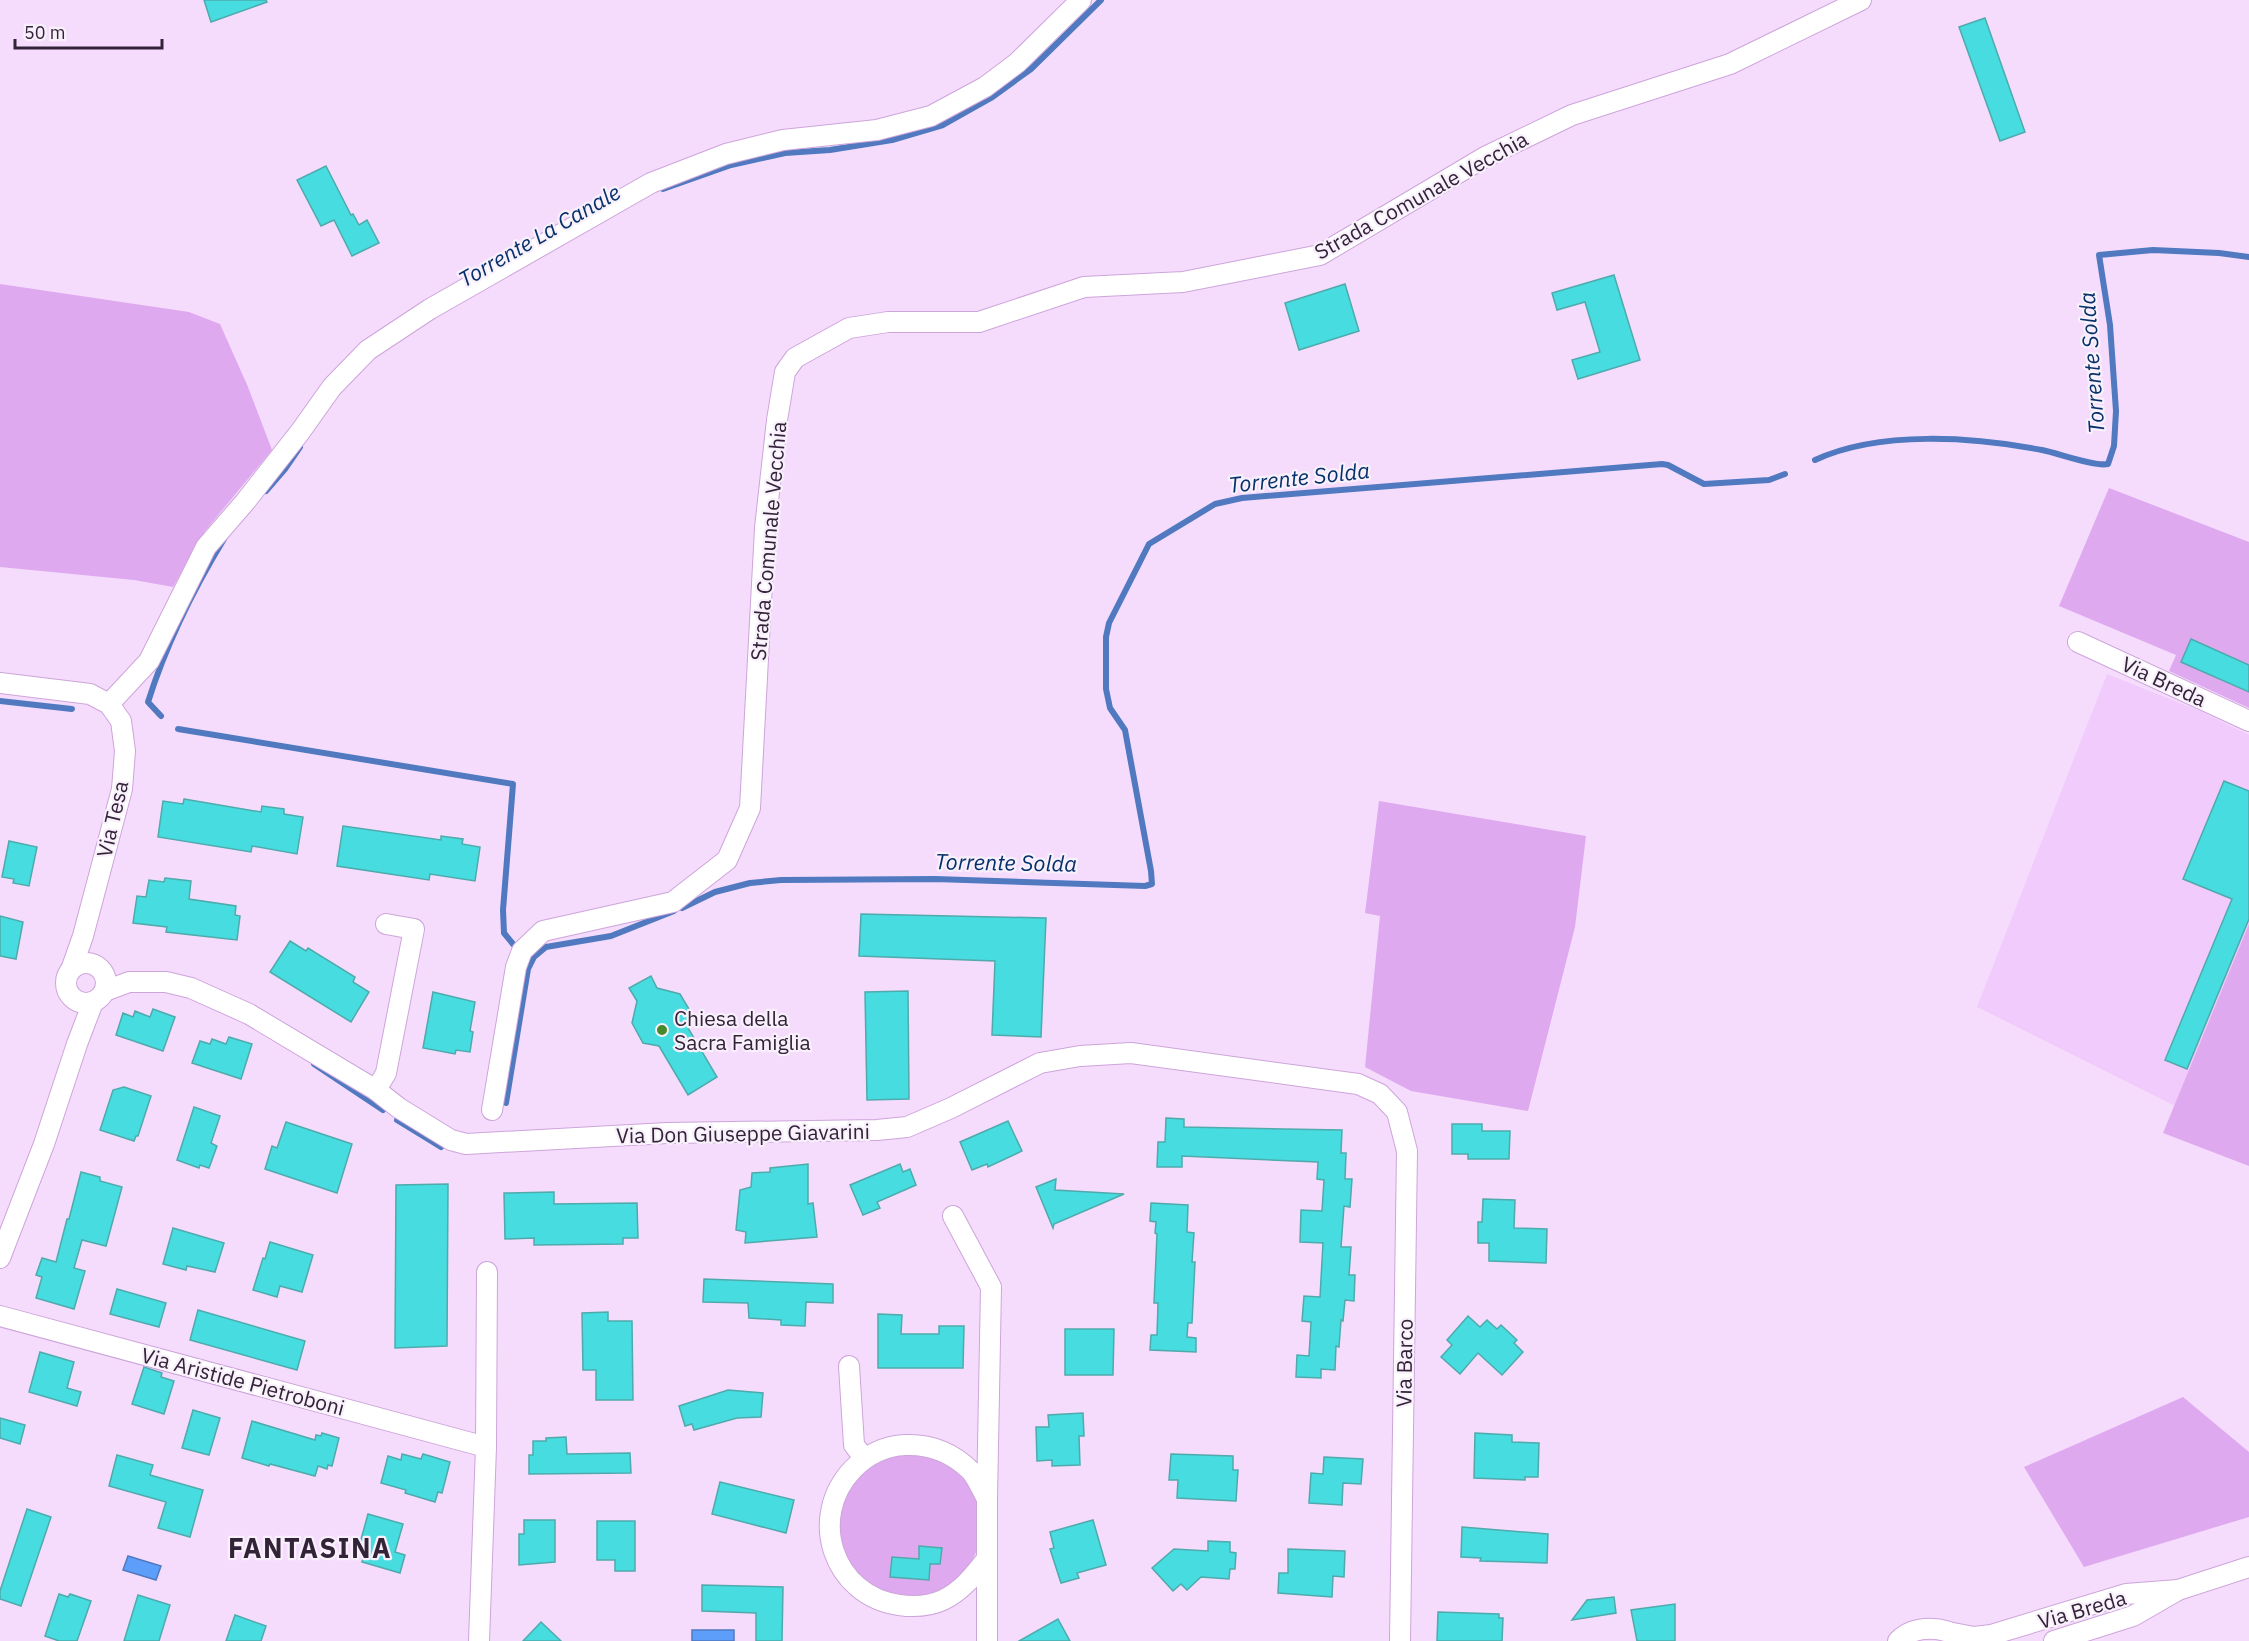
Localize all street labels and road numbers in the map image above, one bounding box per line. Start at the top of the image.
street label: Strada Comunale Vecchia [1309,125,1533,265]
street label: Strada Comunale Vecchia [744,420,792,662]
street label: Via Breda [2117,649,2211,713]
street label: Via Tesa [90,778,134,860]
street label: Via Don Giuseppe Giavarini [616,1117,870,1149]
street label: Via Barco [1389,1318,1419,1408]
street label: Via Aristide Pietroboni [138,1340,348,1422]
street label: Via Breda [2035,1583,2129,1635]

